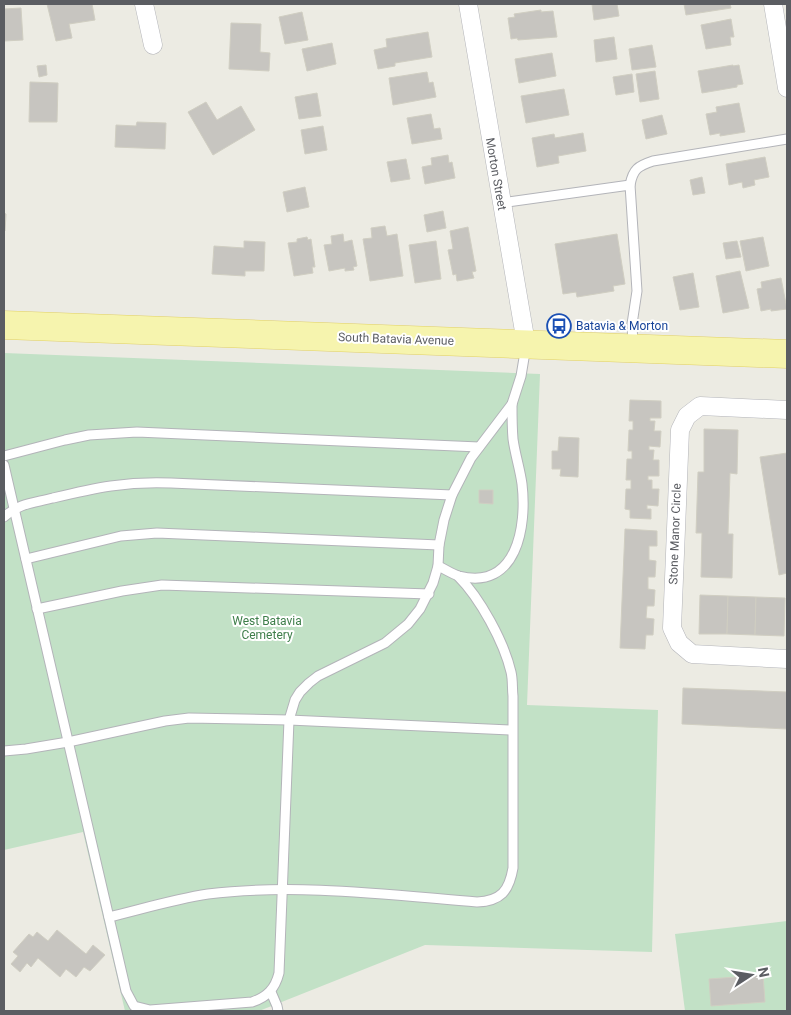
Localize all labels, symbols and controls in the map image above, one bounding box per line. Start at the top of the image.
street label: Morton Street [483,137,509,212]
bus stop icon: Batavia & Morton [546,313,572,339]
place label: Batavia & Morton [576,319,668,333]
street label: South Batavia Avenue [338,330,454,348]
street label: Stone Manor Circle [666,483,684,585]
park label: West Batavia Cemetery [232,614,302,642]
north arrow [726,950,776,1000]
text: N [755,966,773,979]

